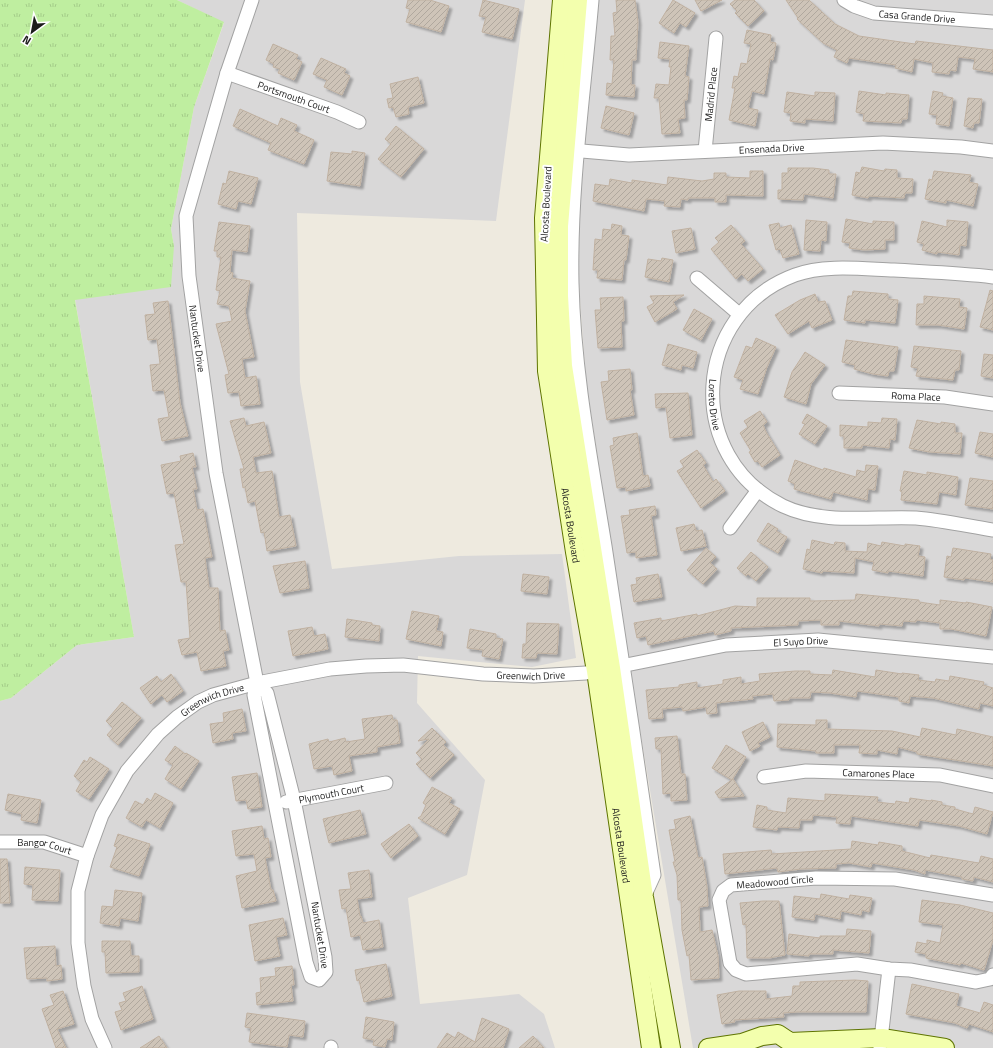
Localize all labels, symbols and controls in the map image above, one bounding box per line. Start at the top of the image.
street label: Casa Grande Drive [878,6,956,27]
north arrow [12,12,52,52]
text: N [19,32,34,49]
street label: Madrid Place [700,66,721,122]
street label: Portsmouth Court [256,77,333,117]
street label: Ensenada Drive [739,139,805,157]
street label: Alcosta Boulevard [537,166,555,242]
street label: Nantucket Drive [186,304,210,373]
street label: Loreto Drive [705,378,725,432]
street label: Roma Place [891,387,941,404]
street label: Alcosta Boulevard [558,487,584,564]
street label: El Suyo Drive [773,632,829,650]
street label: Greenwich Drive [496,667,565,684]
street label: Greenwich Drive [177,679,246,720]
street label: Camarones Place [842,765,915,782]
street label: Plymouth Court [297,780,366,807]
street label: Alcosta Boulevard [609,807,634,884]
street label: Bangor Court [17,835,74,858]
street label: Meadowood Circle [736,871,814,893]
street label: Nantucket Drive [307,900,333,970]

